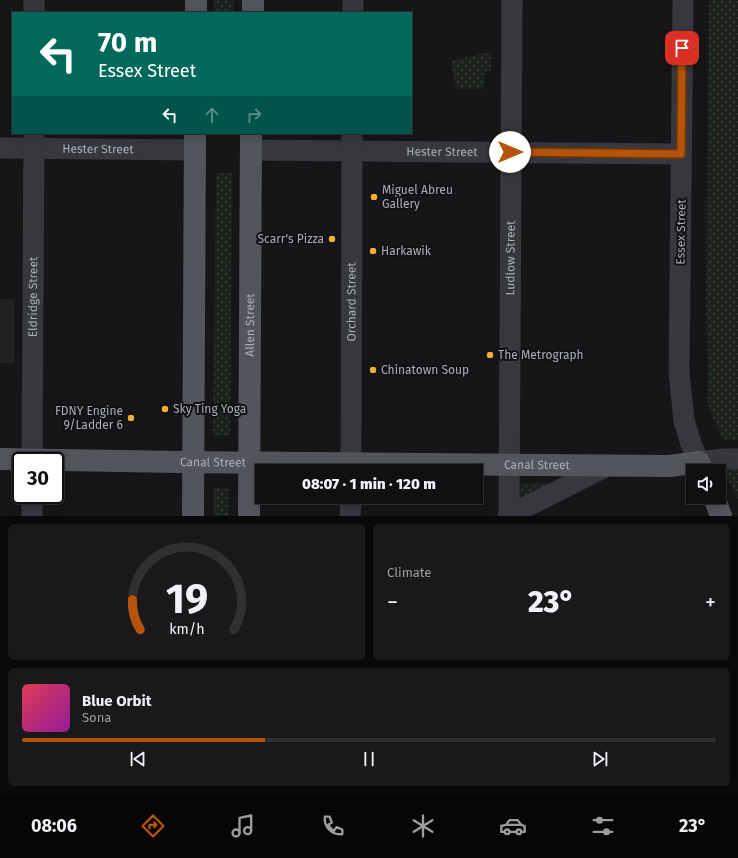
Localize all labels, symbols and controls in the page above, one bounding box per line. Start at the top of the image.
text: 70 m [98,26,157,59]
icon: left [32,28,84,80]
pin [665,31,699,65]
icon: arrive [671,37,693,59]
text: Essex Street [98,60,196,82]
icon: left [159,104,181,126]
icon: ahead [201,104,223,126]
icon: right [243,104,265,126]
position arrow [489,131,531,173]
street label: Hester Street [62,142,134,156]
street label: Hester Street [406,144,478,159]
place label: Miguel Abreu Gallery [382,183,453,211]
marker: Miguel Abreu Gallery [369,192,379,202]
street label: Essex Street [673,198,689,265]
street label: Ludlow Street [503,220,518,295]
place label: Scarr's Pizza [258,232,324,246]
marker: Scarr's Pizza [327,234,337,244]
place label: Harkawik [381,244,432,258]
marker: Harkawik [368,246,378,256]
street label: Eldridge Street [26,256,40,337]
street label: Orchard Street [344,262,359,342]
street label: Allen Street [243,293,257,357]
place label: The Metrograph [498,348,584,362]
marker: The Metrograph [485,350,495,360]
place label: Chinatown Soup [381,363,469,377]
marker: Chinatown Soup [368,365,378,375]
place label: Sky Ting Yoga [173,402,246,416]
place label: FDNY Engine 9/Ladder 6 [55,404,123,432]
marker: Sky Ting Yoga [160,404,170,414]
marker: FDNY Engine 9/Ladder 6 [126,413,136,423]
speed limit sign: 30 [12,452,64,504]
street label: Canal Street [180,455,247,470]
street label: Canal Street [504,458,571,472]
map controls [686,464,726,504]
button: sound [686,464,726,504]
text: 08:07 · 1 min · 120 m [302,475,436,493]
text: Climate [387,565,431,580]
text: 19 [165,574,208,624]
text: 23° [528,584,575,620]
text: − [387,589,398,616]
text: + [705,589,716,616]
text: km/h [169,621,204,638]
text: Blue Orbit [82,692,151,710]
text: Sona [82,710,111,725]
icon: previous [127,748,149,770]
icon: pause [358,748,380,770]
icon: next [589,748,611,770]
icon: directions [139,812,167,840]
icon: music [229,812,257,840]
icon: phone [319,812,347,840]
icon: climate [409,812,437,840]
icon: car [499,812,527,840]
icon: filters [589,812,617,840]
text: 08:06 [31,815,77,837]
text: 23° [679,815,707,837]

